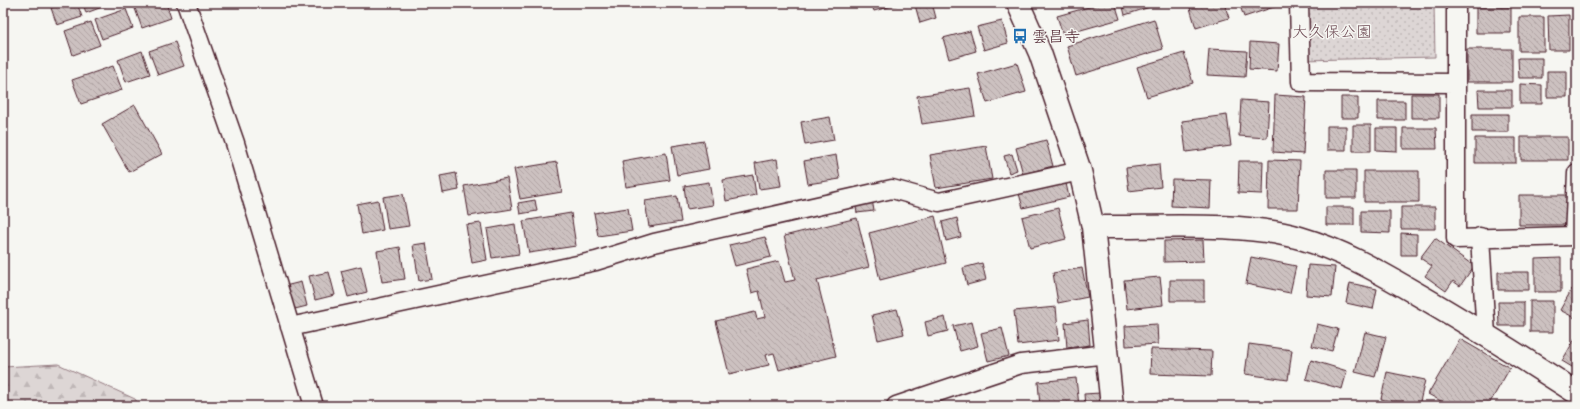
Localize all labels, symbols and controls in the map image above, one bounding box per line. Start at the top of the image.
park label: 大久保公園 [1292,22,1372,42]
bus stop icon: 雲昌寺 [1011,27,1029,45]
place label: 雲昌寺 [1032,27,1080,47]

